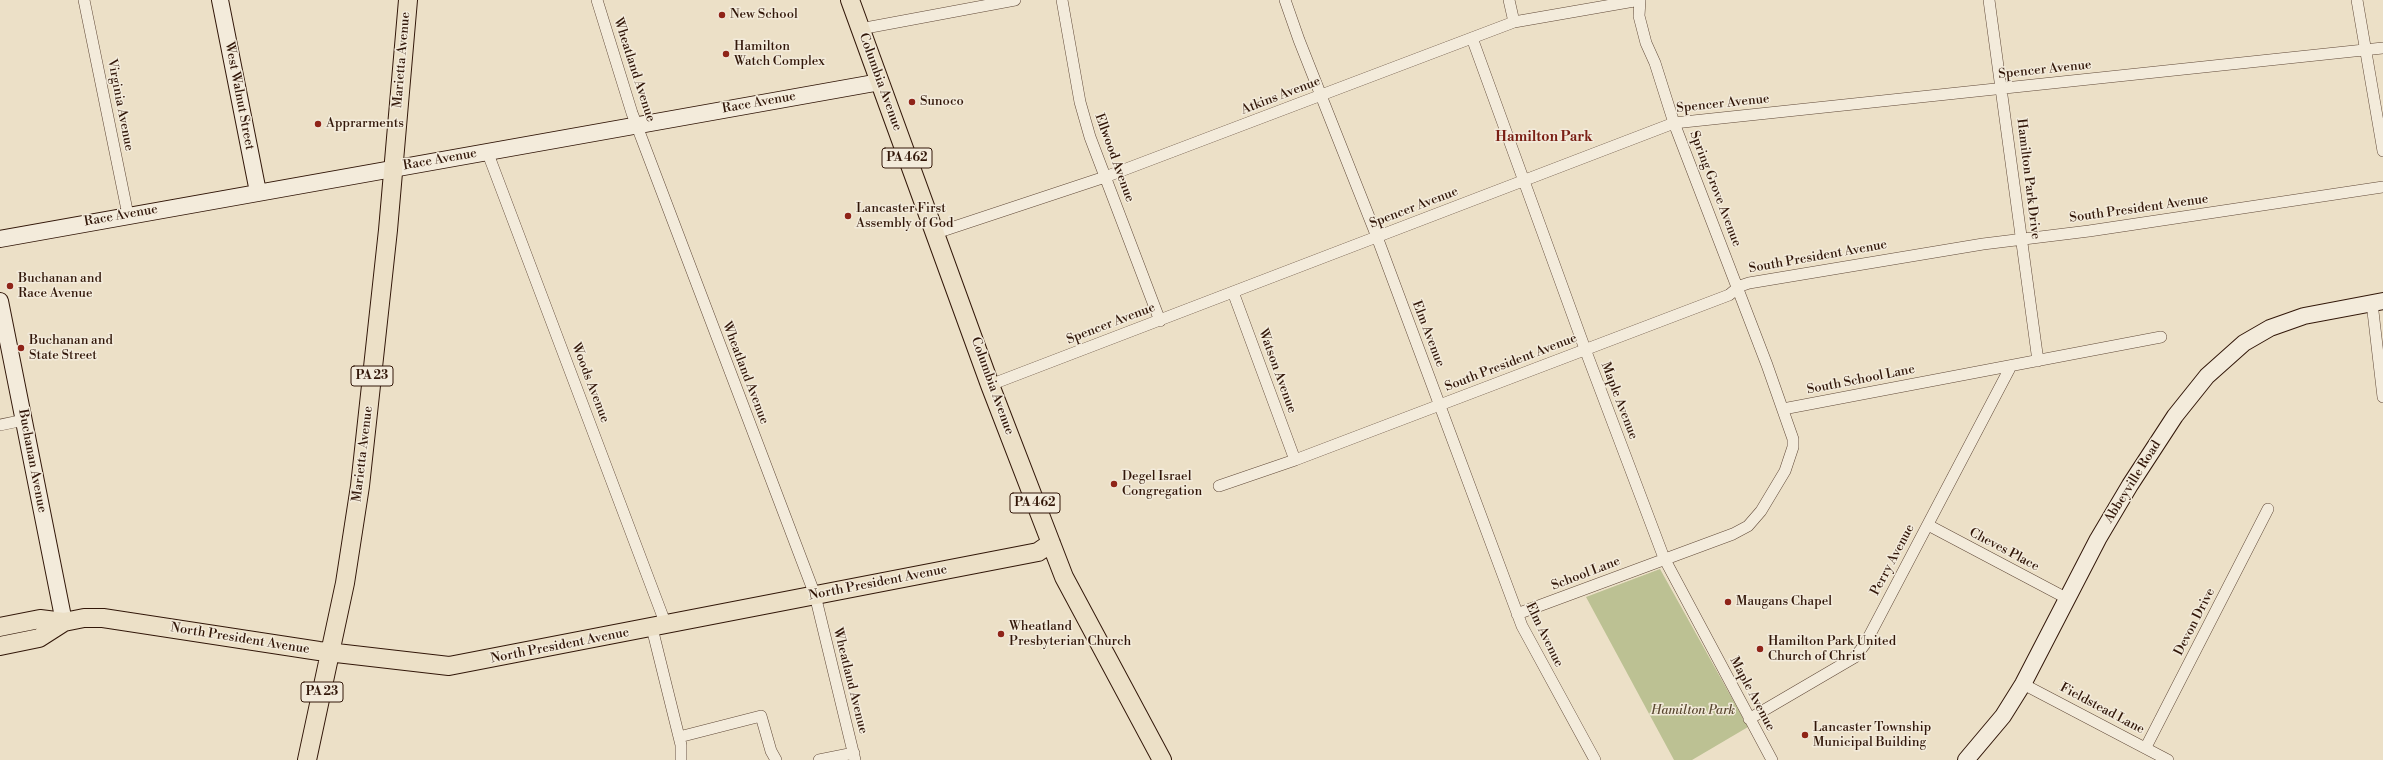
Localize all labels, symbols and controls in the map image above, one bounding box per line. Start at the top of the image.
place label: New School [730,7,798,23]
marker: New School [717,10,727,20]
street label: Marietta Avenue [390,11,414,109]
street label: Wheatland Avenue [610,16,658,124]
street label: Columbia Avenue [855,31,905,133]
place label: Hamilton Watch Complex [734,39,825,70]
street label: West Walnut Street [221,41,257,151]
marker: Hamilton Watch Complex [721,49,731,59]
street label: Spencer Avenue [1998,57,2092,83]
street label: Virginia Avenue [103,58,137,152]
street label: Atkins Avenue [1239,74,1323,118]
street label: Race Avenue [721,89,797,117]
street label: Spencer Avenue [1676,91,1770,117]
place label: Sunoco [920,94,964,110]
marker: Sunoco [907,97,917,107]
street label: Ellwood Avenue [1091,112,1137,204]
place label: Apprarments [326,116,404,132]
street label: Hamilton Park Drive [2013,118,2043,240]
marker: Apprarments [313,119,323,129]
street label: Spring Grove Avenue [1686,129,1744,249]
district label: Hamilton Park [1495,130,1593,146]
street label: Race Avenue [402,146,478,174]
road number: PA 462 [882,148,932,168]
street label: Spencer Avenue [1368,184,1460,232]
street label: South President Avenue [2069,192,2209,226]
place label: Lancaster First Assembly of God [856,201,953,232]
street label: Race Avenue [83,202,159,230]
marker: Lancaster First Assembly of God [843,211,853,221]
street label: South President Avenue [1748,237,1888,277]
place label: Buchanan and Race Avenue [18,271,102,302]
marker: Buchanan and Race Avenue [5,281,15,291]
street label: Elm Avenue [1408,299,1448,369]
street label: Spencer Avenue [1065,300,1157,348]
street label: Wheatland Avenue [718,320,772,426]
street label: Watson Avenue [1255,327,1299,415]
street label: South President Avenue [1443,331,1579,395]
place label: Buchanan and State Street [29,333,113,364]
street label: Columbia Avenue [967,335,1017,437]
street label: Woods Avenue [568,341,612,425]
marker: Buchanan and State Street [16,343,26,353]
street label: Maple Avenue [1597,360,1641,442]
street label: South School Lane [1806,362,1916,398]
road number: PA 23 [351,366,393,386]
street label: Marietta Avenue [349,405,377,503]
street label: Buchanan Avenue [14,408,50,514]
street label: Abbeyville Road [2101,438,2165,526]
place label: Degel Israel Congregation [1122,469,1202,500]
marker: Degel Israel Congregation [1109,479,1119,489]
road number: PA 462 [1010,493,1060,513]
street label: Perry Avenue [1868,522,1918,598]
street label: Cheves Place [1966,525,2042,575]
street label: School Lane [1549,554,1623,594]
street label: North President Avenue [807,562,949,604]
street label: Devon Drive [2171,586,2219,658]
place label: Maugans Chapel [1736,594,1832,610]
marker: Maugans Chapel [1723,597,1733,607]
street label: Elm Avenue [1522,600,1566,670]
place label: Wheatland Presbyterian Church [1009,619,1131,650]
street label: North President Avenue [169,620,311,658]
street label: North President Avenue [489,625,631,667]
street label: Wheatland Avenue [829,626,871,736]
marker: Wheatland Presbyterian Church [996,629,1006,639]
place label: Hamilton Park United Church of Christ [1768,634,1896,665]
marker: Hamilton Park United Church of Christ [1755,644,1765,654]
street label: Maple Avenue [1726,654,1778,734]
street label: Fieldstead Lane [2057,680,2147,738]
road number: PA 23 [301,682,343,702]
park label: Hamilton Park [1651,703,1735,719]
place label: Lancaster Township Municipal Building [1813,720,1931,751]
marker: Lancaster Township Municipal Building [1800,730,1810,740]

